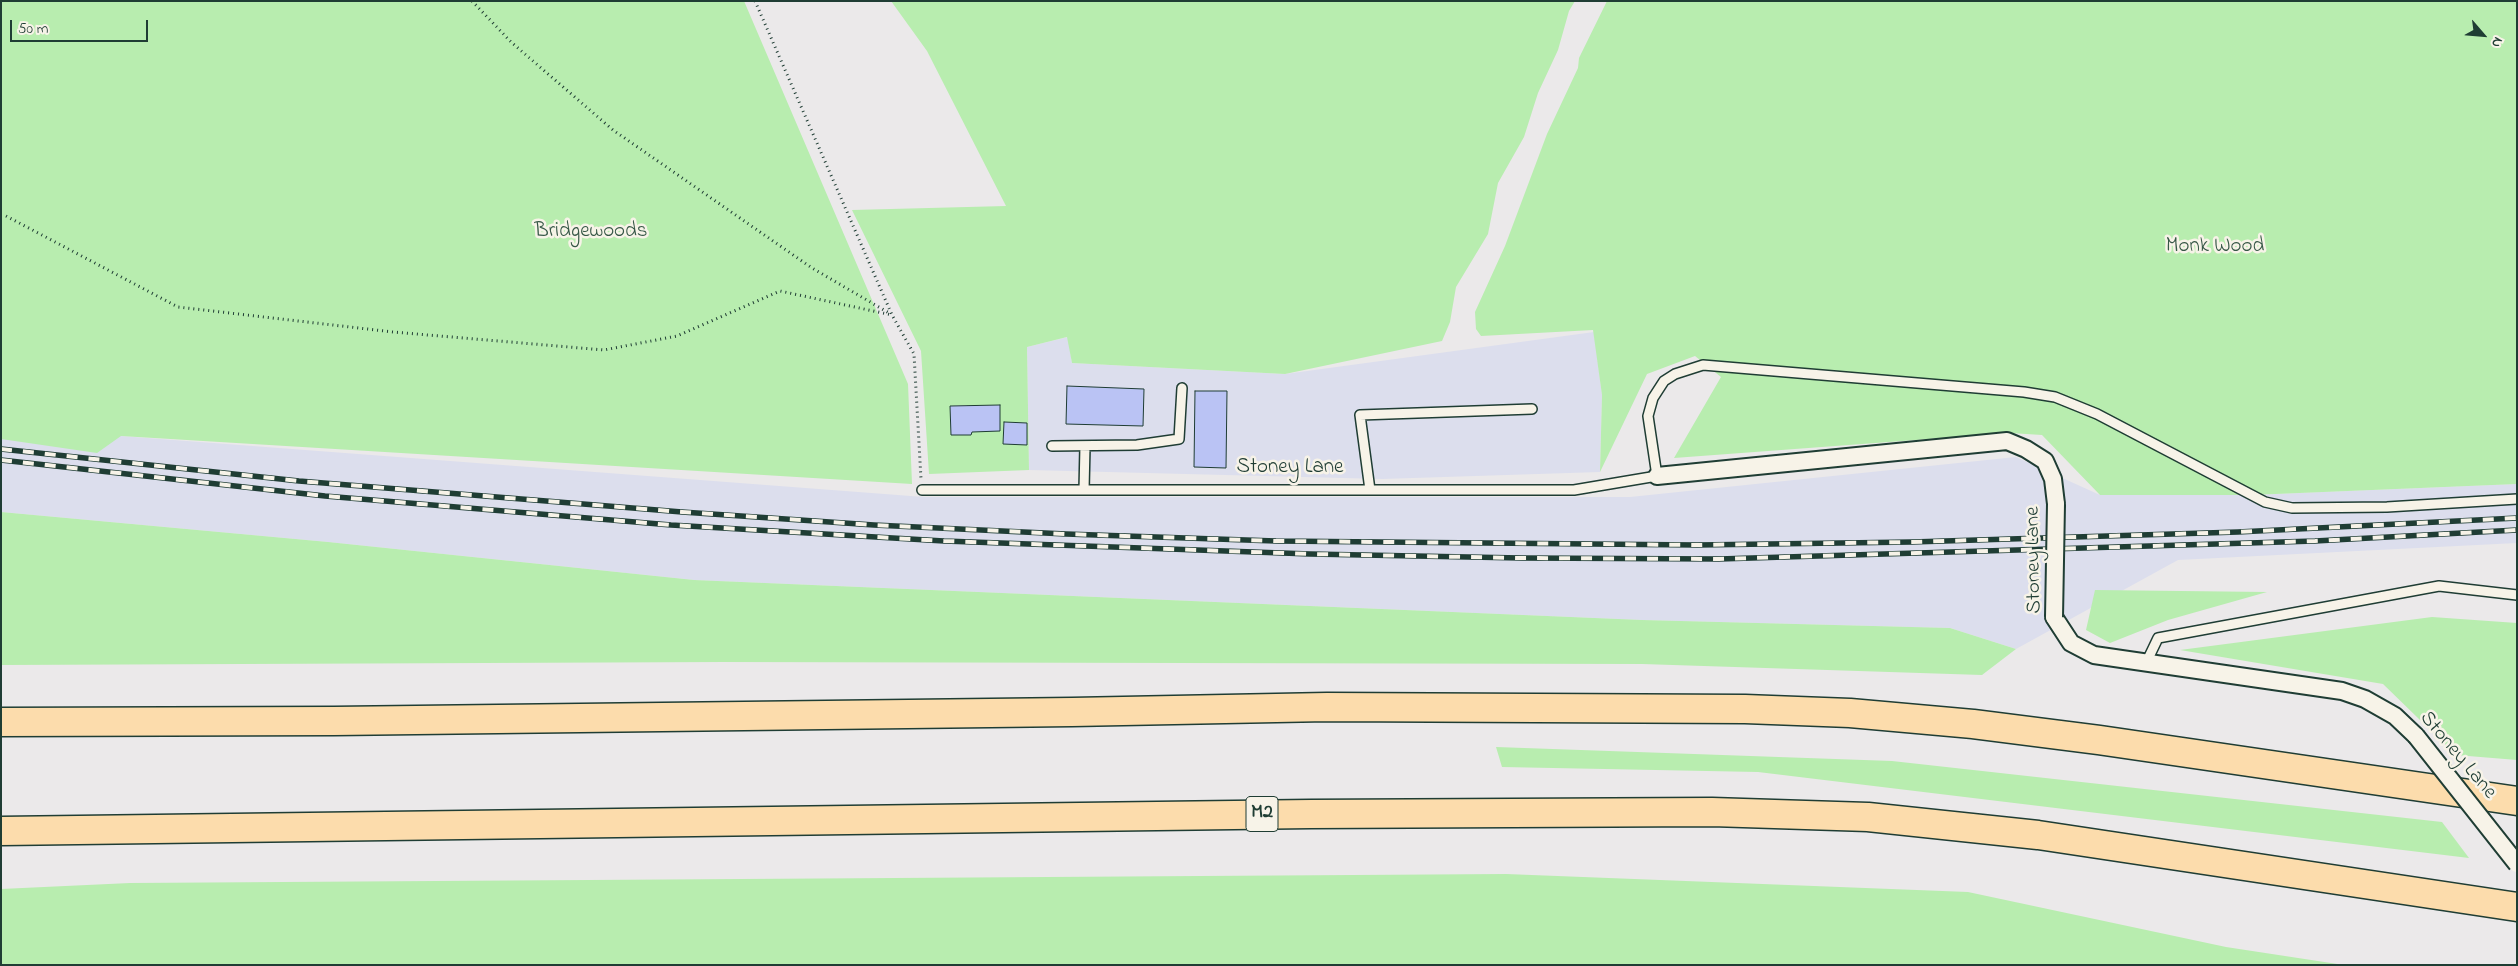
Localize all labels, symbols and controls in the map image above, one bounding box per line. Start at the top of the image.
scale bar [12,10,150,42]
north arrow [2458,10,2508,60]
text: 50 m [18,18,48,40]
text: N [2485,33,2508,51]
park label: Bridgewoods [535,220,647,246]
park label: Monk Wood [2166,235,2264,261]
street label: Stoney Lane [1236,456,1344,482]
street label: Stoney Lane [2021,506,2049,614]
street label: Stoney Lane [2413,707,2501,805]
road number: M2 [1246,796,1278,832]

